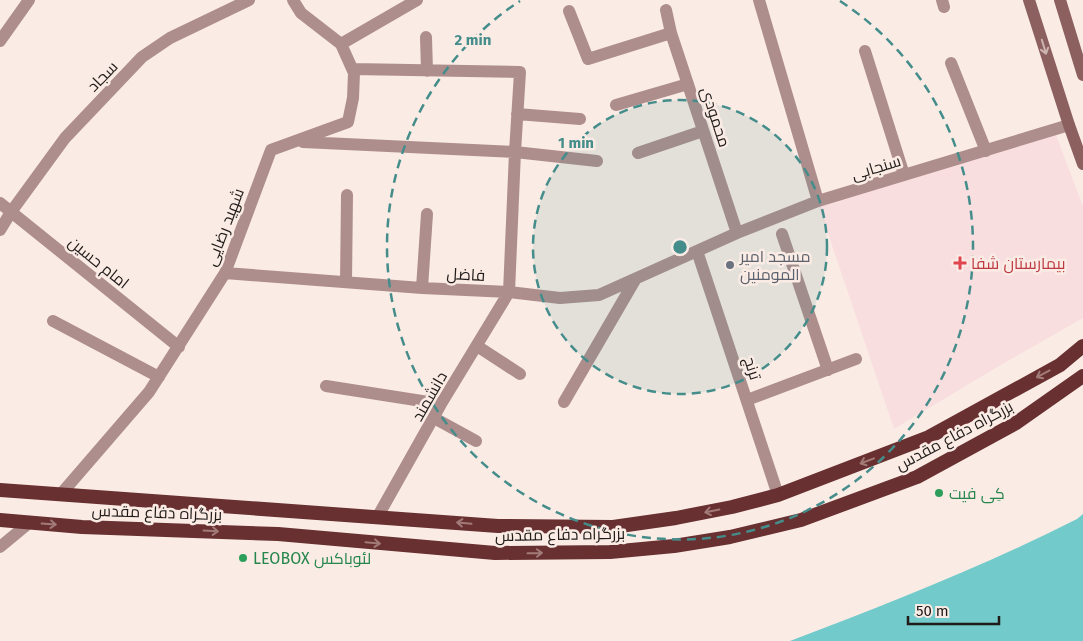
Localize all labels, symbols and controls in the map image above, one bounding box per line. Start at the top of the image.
text: 2 min [455,31,491,49]
one-way arrow [1040,38,1049,54]
street label: سجاد [83,57,121,96]
street label: محمودی [696,85,734,150]
text: 1 min [558,134,594,152]
street label: سنجابی [849,151,903,185]
street label: شهید رضایی [201,186,249,269]
street label: امام حسین [63,232,133,294]
centre of rings [671,238,689,256]
place label: مسجد امیر المومنین [739,247,811,285]
place label: بیمارستان شفا [971,254,1065,274]
marker: بیمارستان شفا [953,256,967,270]
marker: مسجد امیر المومنین [724,259,736,271]
street label: فاضل [446,264,486,286]
street label: ترنج [738,354,765,384]
street label: دانشمند [408,368,451,424]
one-way arrow [1036,369,1051,379]
street label: بزرگراه دفاع مقدس [892,396,1017,476]
one-way arrow [860,457,875,466]
place label: کِی فیت [949,484,1005,504]
marker: کِی فیت [933,487,945,499]
street label: بزرگراه دفاع مقدس [91,501,222,526]
one-way arrow [705,506,721,516]
one-way arrow [456,518,472,528]
one-way arrow [40,519,56,529]
street label: بزرگراه دفاع مقدس [495,524,625,547]
one-way arrow [203,526,219,535]
one-way arrow [365,538,381,547]
one-way arrow [526,548,543,558]
place label: LEOBOX لئوباکس [253,549,371,569]
marker: LEOBOX لئوباکس [237,552,249,564]
scale bar [908,594,999,626]
text: 50 m [916,602,949,620]

